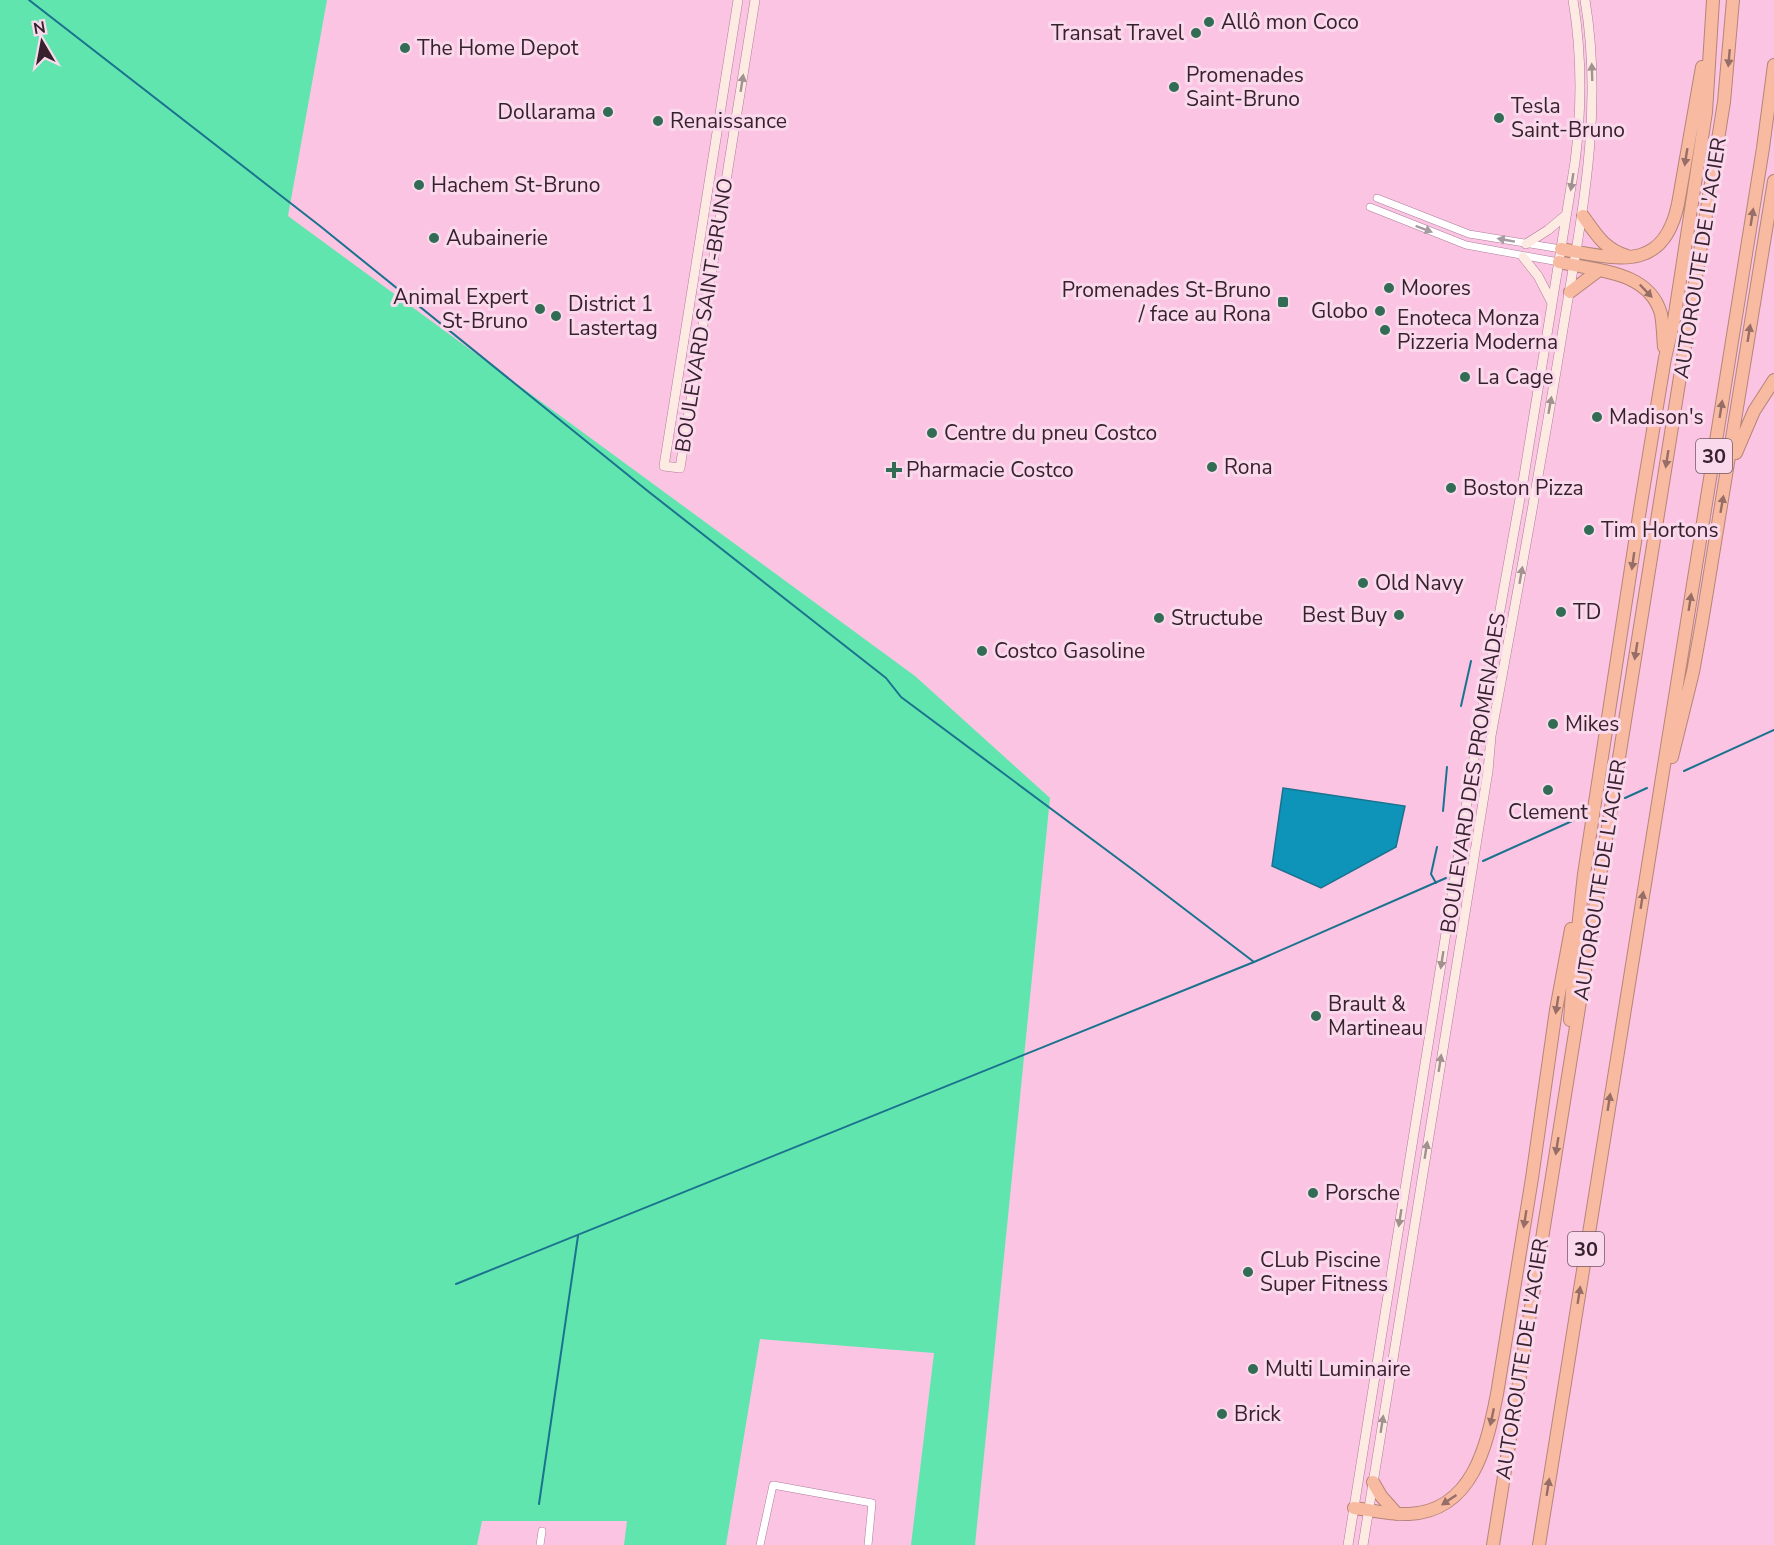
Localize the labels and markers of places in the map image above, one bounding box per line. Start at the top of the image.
place label: Allô mon Coco [1221,8,1359,36]
marker: Allô mon Coco [1202,15,1216,29]
place label: Transat Travel [1051,19,1185,47]
marker: Transat Travel [1189,26,1203,40]
place label: The Home Depot [417,34,579,62]
marker: The Home Depot [398,41,412,55]
place label: Promenades Saint-Bruno [1186,61,1304,113]
marker: Promenades Saint-Bruno [1167,80,1181,94]
place label: Tesla Saint-Bruno [1511,92,1625,144]
place label: Dollarama [498,98,596,126]
marker: Dollarama [601,105,615,119]
place label: Renaissance [670,107,787,135]
marker: Tesla Saint-Bruno [1492,111,1506,125]
marker: Renaissance [651,114,665,128]
place label: Hachem St-Bruno [431,171,600,199]
marker: Hachem St-Bruno [412,178,426,192]
place label: Aubainerie [446,224,548,252]
marker: Aubainerie [427,231,441,245]
place label: Moores [1401,274,1471,302]
place label: Promenades St-Bruno / face au Rona [1062,276,1271,328]
marker: Moores [1382,281,1396,295]
place label: Animal Expert St-Bruno [393,283,529,335]
place label: District 1 Lastertag [568,290,658,342]
marker: Promenades St-Bruno / face au Rona [1276,295,1290,309]
place label: Globo [1311,297,1368,325]
marker: Animal Expert St-Bruno [533,302,547,316]
marker: Globo [1373,304,1387,318]
place label: Enoteca Monza Pizzeria Moderna [1397,304,1558,356]
marker: District 1 Lastertag [549,309,563,323]
marker: Enoteca Monza Pizzeria Moderna [1378,323,1392,337]
place label: La Cage [1477,363,1553,391]
marker: La Cage [1458,370,1472,384]
place label: Madison's [1609,403,1704,431]
marker: Madison's [1590,410,1604,424]
place label: Centre du pneu Costco [944,419,1157,447]
marker: Centre du pneu Costco [925,426,939,440]
place label: Rona [1224,453,1273,481]
place label: Pharmacie Costco [906,456,1074,484]
marker: Rona [1205,460,1219,474]
marker: Pharmacie Costco [887,463,901,477]
place label: Boston Pizza [1463,474,1584,502]
marker: Boston Pizza [1444,481,1458,495]
place label: Tim Hortons [1601,516,1719,544]
marker: Tim Hortons [1582,523,1596,537]
place label: Old Navy [1375,569,1464,597]
marker: Old Navy [1356,576,1370,590]
place label: TD [1573,598,1601,626]
place label: Best Buy [1302,601,1387,629]
place label: Structube [1171,604,1263,632]
marker: TD [1554,605,1568,619]
marker: Best Buy [1392,608,1406,622]
marker: Structube [1152,611,1166,625]
place label: Costco Gasoline [994,637,1145,665]
marker: Costco Gasoline [975,644,989,658]
place label: Mikes [1565,710,1619,738]
marker: Mikes [1546,717,1560,731]
marker: Clement [1541,783,1555,797]
place label: Clement [1508,798,1589,826]
place label: Brault & Martineau [1328,990,1423,1042]
marker: Brault & Martineau [1309,1009,1323,1023]
place label: Porsche [1325,1179,1400,1207]
marker: Porsche [1306,1186,1320,1200]
place label: CLub Piscine Super Fitness [1260,1246,1388,1298]
marker: CLub Piscine Super Fitness [1241,1265,1255,1279]
place label: Multi Luminaire [1265,1355,1411,1383]
marker: Multi Luminaire [1246,1362,1260,1376]
place label: Brick [1234,1400,1281,1428]
marker: Brick [1215,1407,1229,1421]

